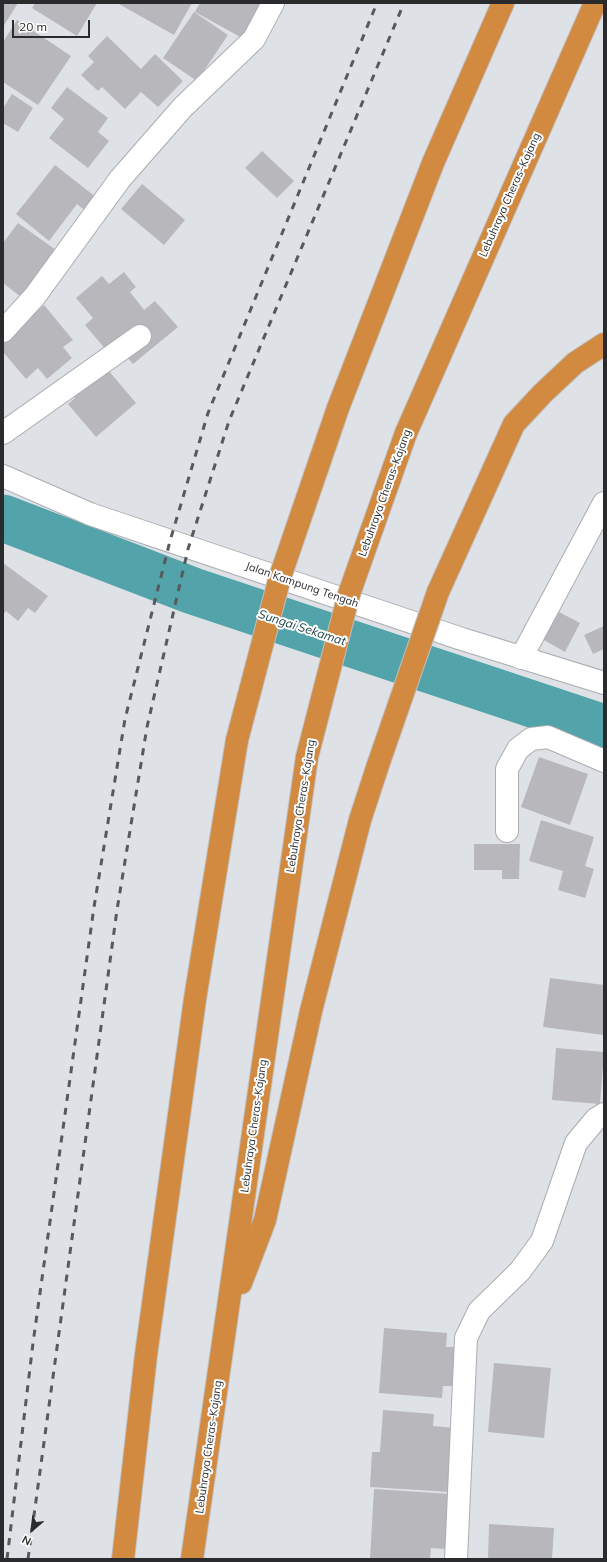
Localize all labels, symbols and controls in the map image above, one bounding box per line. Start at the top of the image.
scale bar [14,12,92,38]
text: 20 m [19,19,47,34]
street label: Lebuhraya Cheras–Kajang [477,131,543,259]
street label: Lebuhraya Cheras–Kajang [356,428,414,558]
street label: Jalan Kampung Tengah [244,559,360,611]
water label: Sungai Sekamat [256,607,348,649]
street label: Lebuhraya Cheras–Kajang [284,739,318,873]
street label: Lebuhraya Cheras–Kajang [238,1059,270,1193]
street label: Lebuhraya Cheras–Kajang [193,1380,225,1514]
north arrow [12,1510,52,1550]
text: N [19,1532,33,1549]

